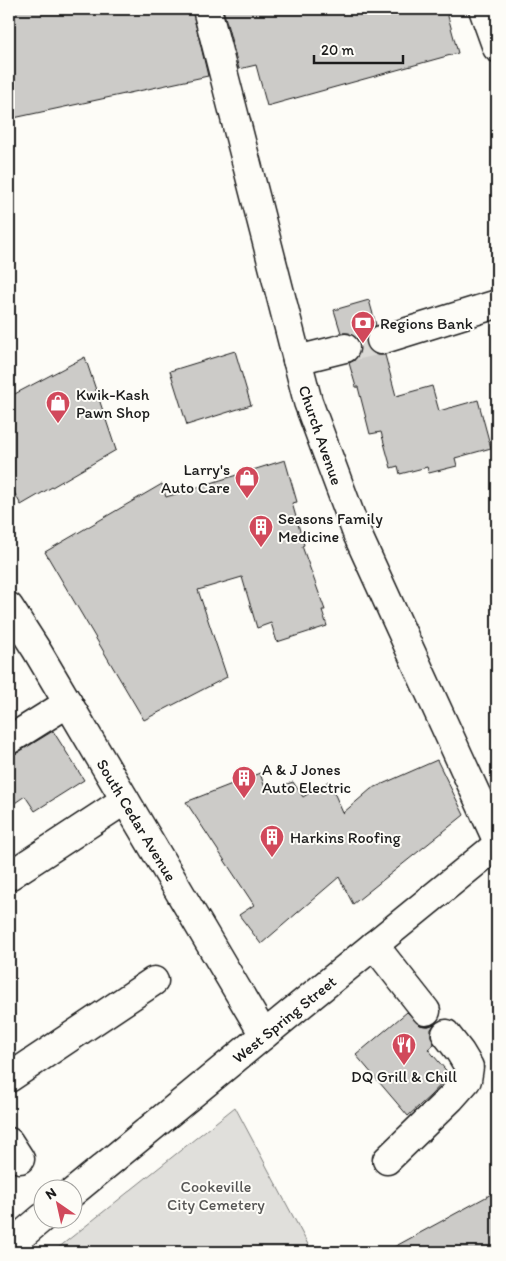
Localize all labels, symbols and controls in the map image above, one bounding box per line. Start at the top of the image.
scale bar [314,32,402,64]
text: 20 m [321,41,355,59]
bank icon: Regions Bank [350,310,376,344]
place label: Regions Bank [380,314,473,333]
street label: Church Avenue [295,383,347,488]
place label: Kwik-Kash Pawn Shop [76,385,150,422]
shop icon: Kwik-Kash Pawn Shop [45,390,71,424]
place label: Larry's Auto Care [161,460,230,497]
shop icon: Larry's Auto Care [234,465,260,499]
place label: Seasons Family Medicine [278,509,383,546]
building icon: Seasons Family Medicine [248,514,274,548]
street label: South Cedar Avenue [92,756,181,885]
place label: A & J Jones Auto Electric [262,760,351,797]
building icon: A & J Jones Auto Electric [231,765,257,799]
building icon: Harkins Roofing [259,824,285,858]
place label: Harkins Roofing [290,828,401,847]
street label: West Spring Street [229,972,340,1067]
restaurant icon: DQ Grill & Chill [391,1032,417,1066]
place label: DQ Grill & Chill [351,1067,457,1086]
park label: Cookeville City Cemetery [167,1177,265,1214]
north arrow [32,1178,82,1228]
text: N [42,1184,60,1203]

